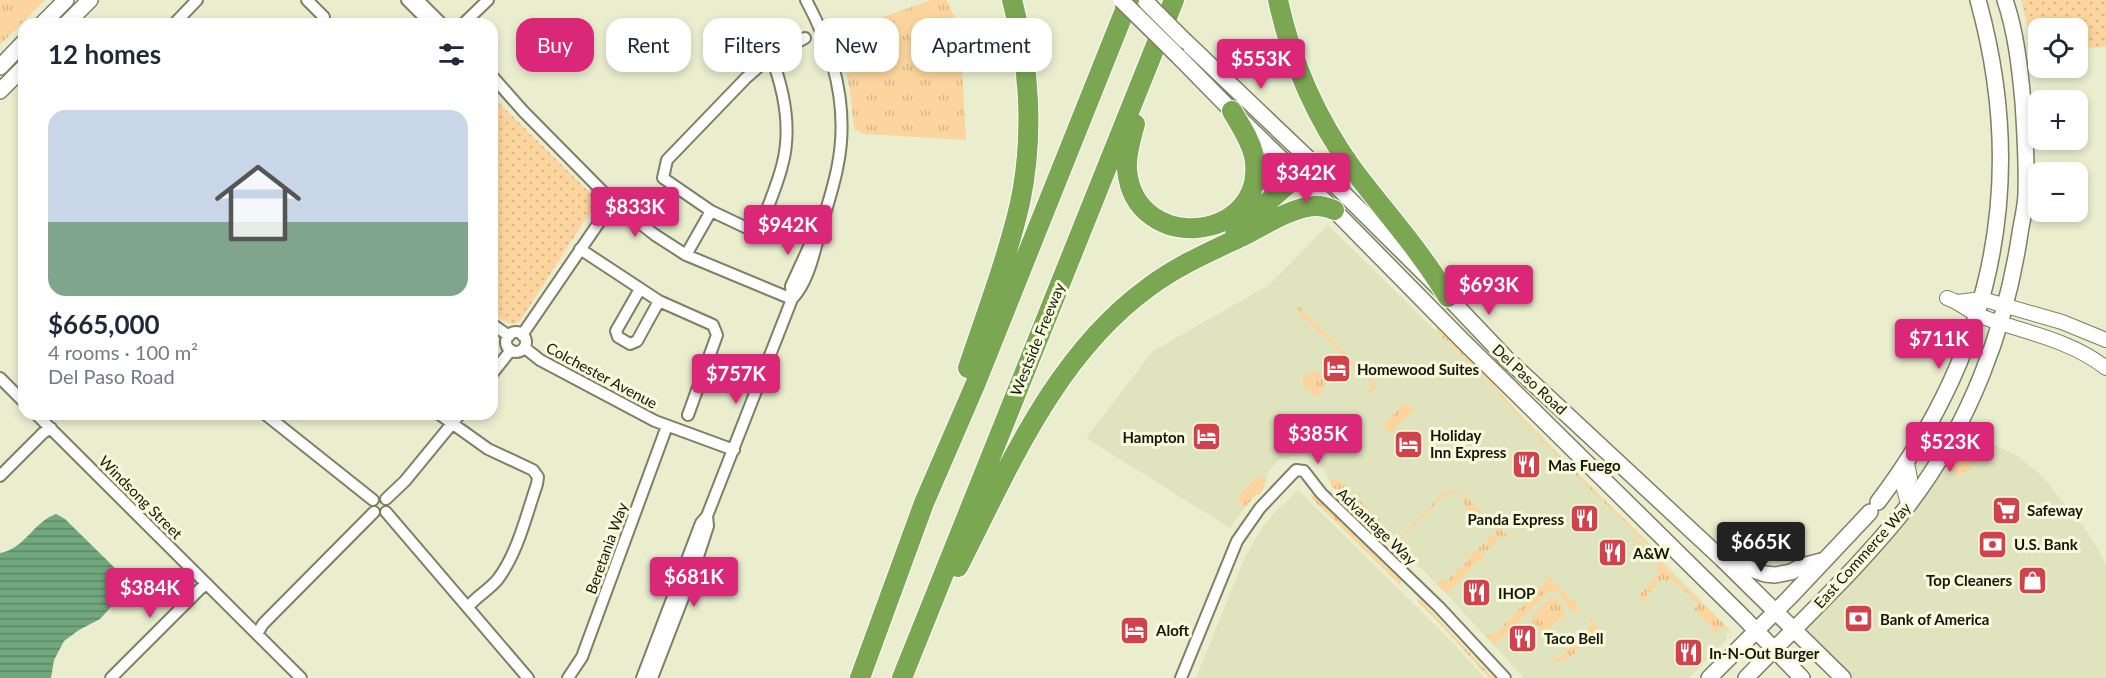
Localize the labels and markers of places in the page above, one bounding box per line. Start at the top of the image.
pin: $553K [1219,39,1303,90]
pin: $342K [1264,153,1348,204]
pin: $833K [593,187,677,238]
pin: $942K [746,205,830,256]
pin: $693K [1447,265,1531,316]
pin: $711K [1897,319,1981,370]
hotel icon: Homewood Suites [1320,353,1352,385]
pin: $757K [694,354,778,405]
place label: Homewood Suites [1357,360,1480,378]
pin: $385K [1276,414,1360,465]
hotel icon: Hampton [1190,421,1222,453]
pin: $523K [1908,422,1992,473]
place label: Holiday Inn Express [1430,426,1507,461]
place label: Hampton [1122,428,1185,446]
hotel icon: Holiday Inn Express [1393,428,1425,460]
restaurant icon: Mas Fuego [1511,449,1543,481]
place label: Mas Fuego [1548,456,1621,474]
supermarket icon: Safeway [1990,494,2022,526]
place label: Safeway [2027,501,2083,519]
restaurant icon: Panda Express [1569,503,1601,535]
place label: Panda Express [1468,510,1564,528]
pin: $665K [1719,522,1803,573]
bank icon: U.S. Bank [1977,528,2009,560]
place label: U.S. Bank [2014,535,2079,553]
restaurant icon: A&W [1596,537,1628,569]
place label: A&W [1632,544,1670,562]
pin: $681K [652,557,736,608]
shop icon: Top Cleaners [2017,564,2049,596]
pin: $384K [108,568,192,619]
place label: Top Cleaners [1926,571,2012,589]
restaurant icon: IHOP [1461,577,1493,609]
place label: IHOP [1498,584,1535,602]
bank icon: Bank of America [1843,603,1875,635]
place label: Bank of America [1880,610,1989,628]
hotel icon: Aloft [1119,614,1151,646]
place label: Aloft [1155,621,1190,639]
restaurant icon: Taco Bell [1507,622,1539,654]
place label: Taco Bell [1544,629,1604,647]
restaurant icon: In-N-Out Burger [1672,637,1704,669]
place label: In-N-Out Burger [1709,644,1820,662]

